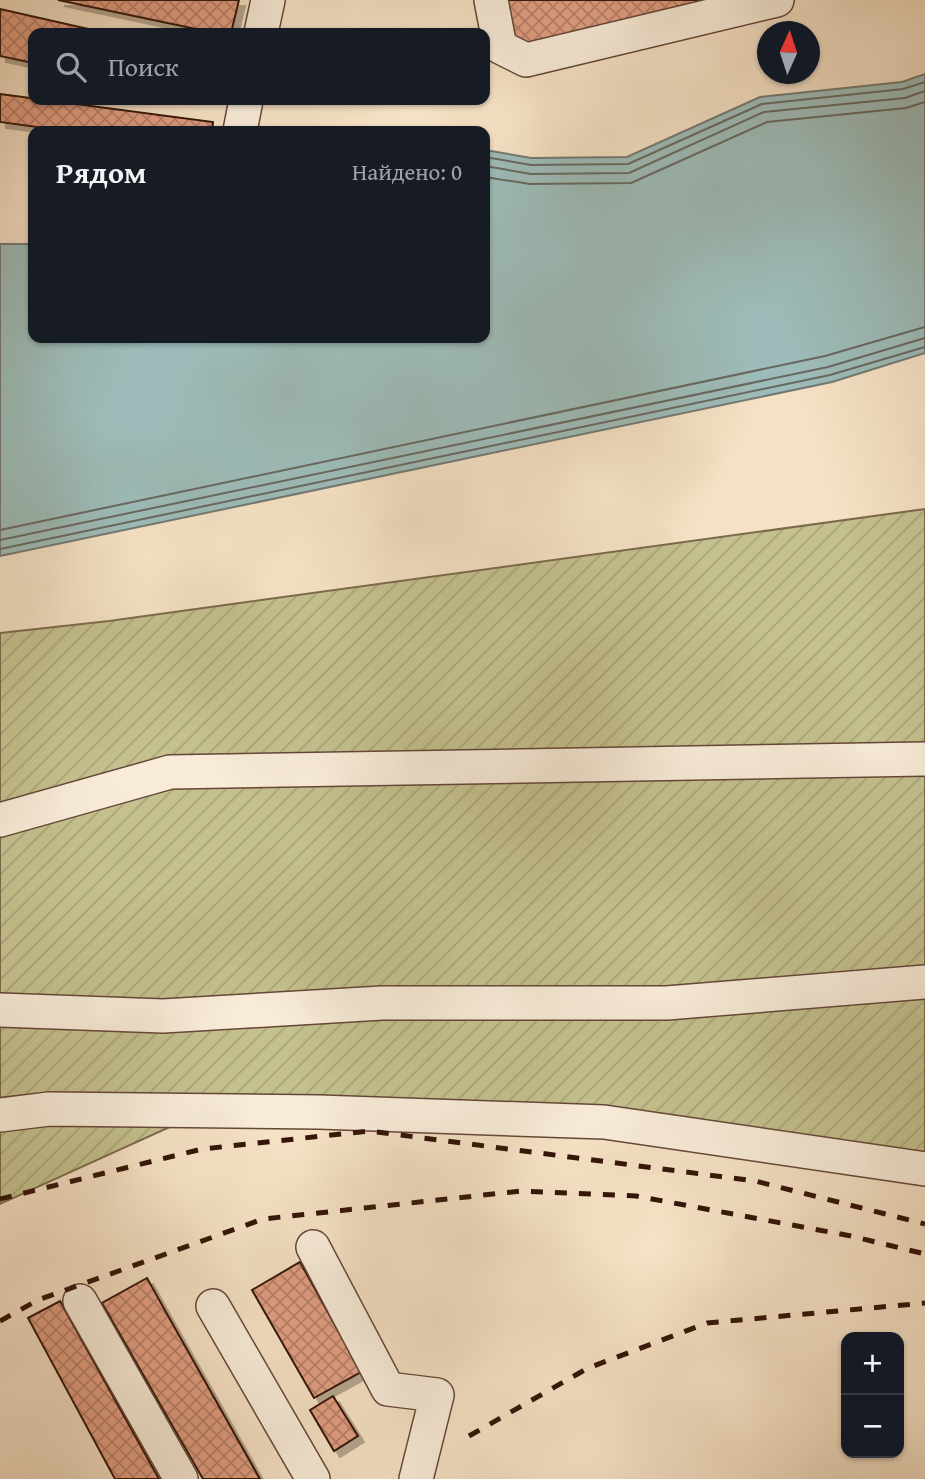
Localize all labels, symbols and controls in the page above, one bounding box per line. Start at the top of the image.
north arrow [757,21,820,84]
search box [28,28,490,105]
text: Поиск [108,47,179,86]
icon: search [52,48,90,86]
text: Рядом [56,150,147,194]
text: Найдено: 0 [352,155,462,188]
map controls [841,1332,904,1458]
button: + [841,1332,904,1395]
button: − [841,1395,904,1458]

